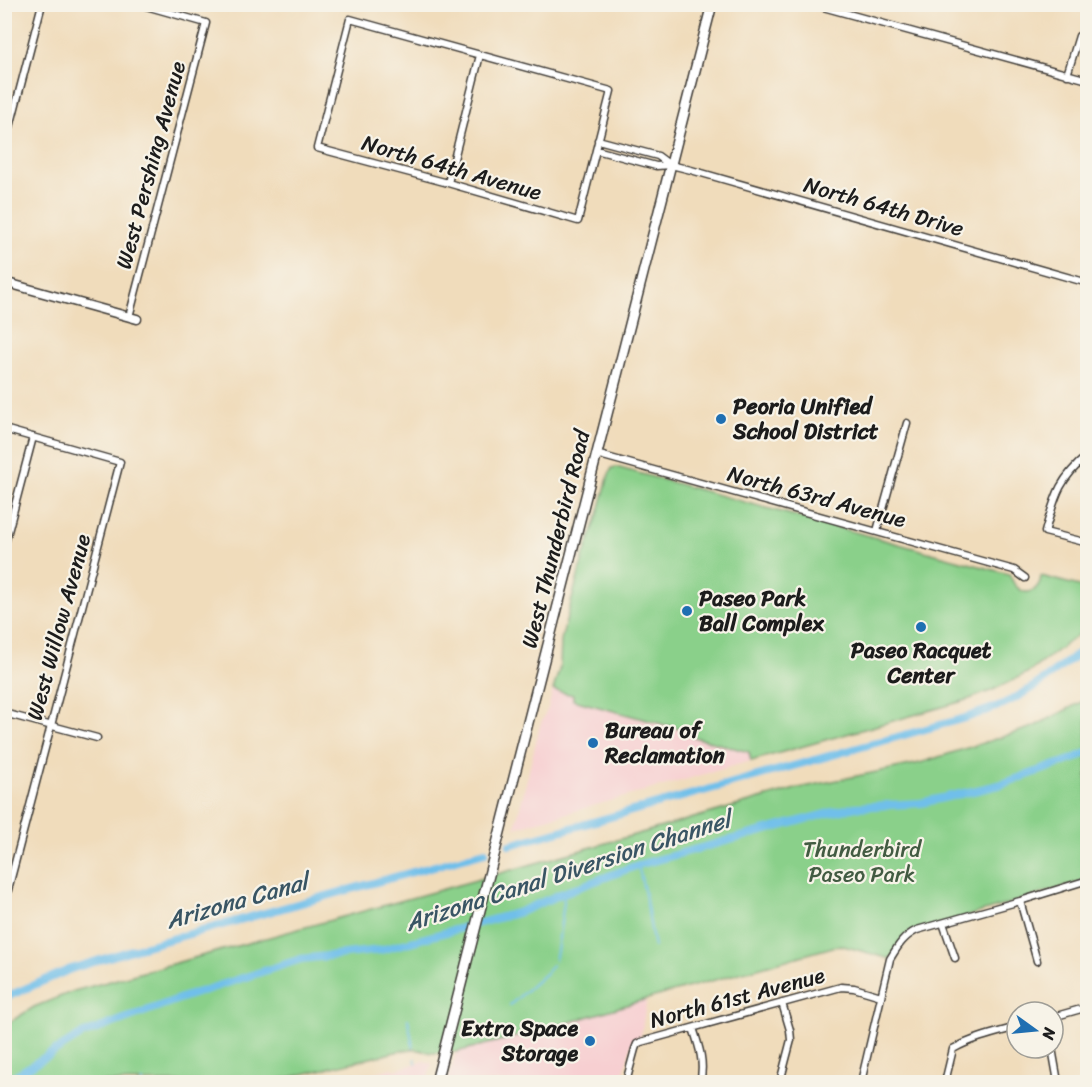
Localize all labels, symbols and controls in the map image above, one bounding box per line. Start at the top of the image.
street label: West Pershing Avenue [104,56,197,273]
street label: North 64th Avenue [357,123,547,212]
street label: North 64th Drive [799,165,969,248]
place label: Peoria Unified School District [732,387,879,451]
marker: Peoria Unified School District [714,412,728,426]
street label: West Thunderbird Road [510,425,602,652]
street label: North 63rd Avenue [723,454,911,539]
street label: West Willow Avenue [15,529,102,725]
place label: Paseo Park Ball Complex [699,579,824,643]
marker: Paseo Park Ball Complex [680,604,694,618]
marker: Paseo Racquet Center [914,620,928,634]
place label: Paseo Racquet Center [851,631,992,695]
place label: Bureau of Reclamation [604,711,725,775]
marker: Bureau of Reclamation [586,736,600,750]
water label: Arizona Canal Diversion Channel [399,797,741,944]
park label: Thunderbird Paseo Park [803,830,922,894]
water label: Arizona Canal [160,859,318,942]
street label: North 61st Avenue [645,955,829,1040]
north arrow [1005,1000,1065,1060]
place label: Extra Space Storage [461,1009,578,1073]
text: N [1033,1024,1065,1044]
marker: Extra Space Storage [583,1034,597,1048]

